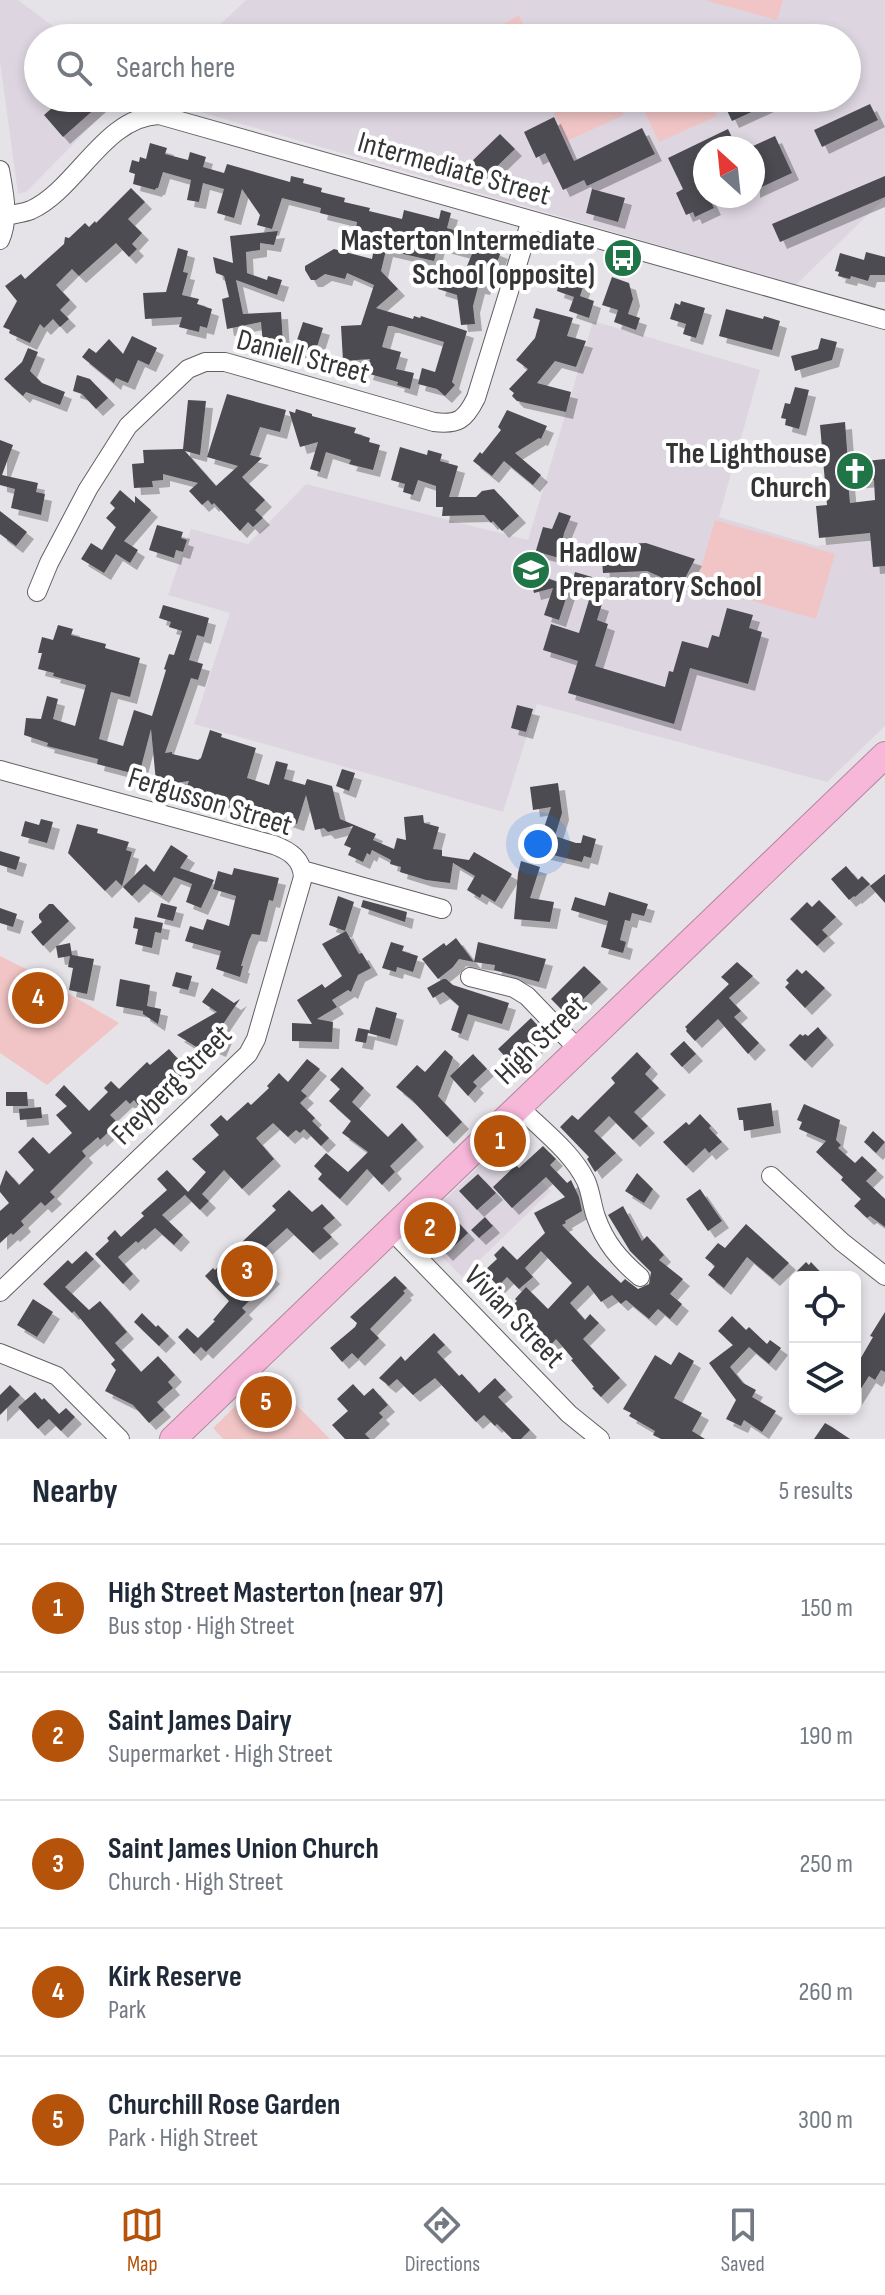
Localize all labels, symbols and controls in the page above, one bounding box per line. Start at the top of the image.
search box [24,24,861,112]
icon: search [52,46,96,90]
text: Search here [116,50,235,86]
street label: Intermediate Street [354,124,554,214]
north arrow [693,136,765,208]
place label: Masterton Intermediate School (opposite) [340,223,595,293]
bus stop icon: Masterton Intermediate School (opposite) [602,237,644,279]
street label: Daniell Street [233,322,373,392]
place label: The Lighthouse Church [666,436,827,506]
church icon: The Lighthouse Church [834,450,876,492]
place label: Hadlow Preparatory School [559,535,762,605]
school or university icon: Hadlow Preparatory School [510,549,552,591]
street label: Fergusson Street [124,760,296,844]
your location [518,824,558,864]
pin: 4 [12,968,64,1028]
street label: High Street [488,988,594,1092]
street label: Freyberg Street [104,1017,240,1153]
pin: 1 [474,1111,526,1171]
pin: 2 [404,1198,456,1258]
pin: 3 [221,1241,273,1301]
street label: Vivian Street [456,1258,572,1376]
map controls [789,1271,861,1415]
button: locate [789,1271,861,1343]
button: layers [789,1343,861,1415]
pin: 5 [240,1372,292,1432]
text: Nearby [32,1471,118,1512]
text: 5 results [779,1476,853,1507]
text: High Street Masterton (near 97) [108,1575,444,1611]
text: 1 [53,1593,63,1624]
text: 150 m [801,1593,853,1624]
text: Bus stop · High Street [108,1611,295,1642]
text: Saint James Dairy [108,1703,292,1739]
text: 2 [52,1721,64,1752]
text: 190 m [800,1721,853,1752]
text: Supermarket · High Street [108,1739,333,1770]
text: Saint James Union Church [108,1831,379,1867]
text: 3 [52,1849,64,1880]
text: 250 m [799,1849,853,1880]
text: Church · High Street [108,1867,283,1898]
text: Kirk Reserve [108,1959,242,1995]
text: 4 [52,1977,64,2008]
text: 260 m [798,1977,853,2008]
text: Park [108,1995,146,2026]
text: Churchill Rose Garden [108,2087,340,2123]
text: 5 [52,2105,64,2136]
text: 300 m [798,2105,853,2136]
text: Park · High Street [108,2123,258,2154]
tab: Map [120,2203,164,2278]
tab: Directions [405,2203,480,2278]
tab: Saved [721,2203,765,2278]

